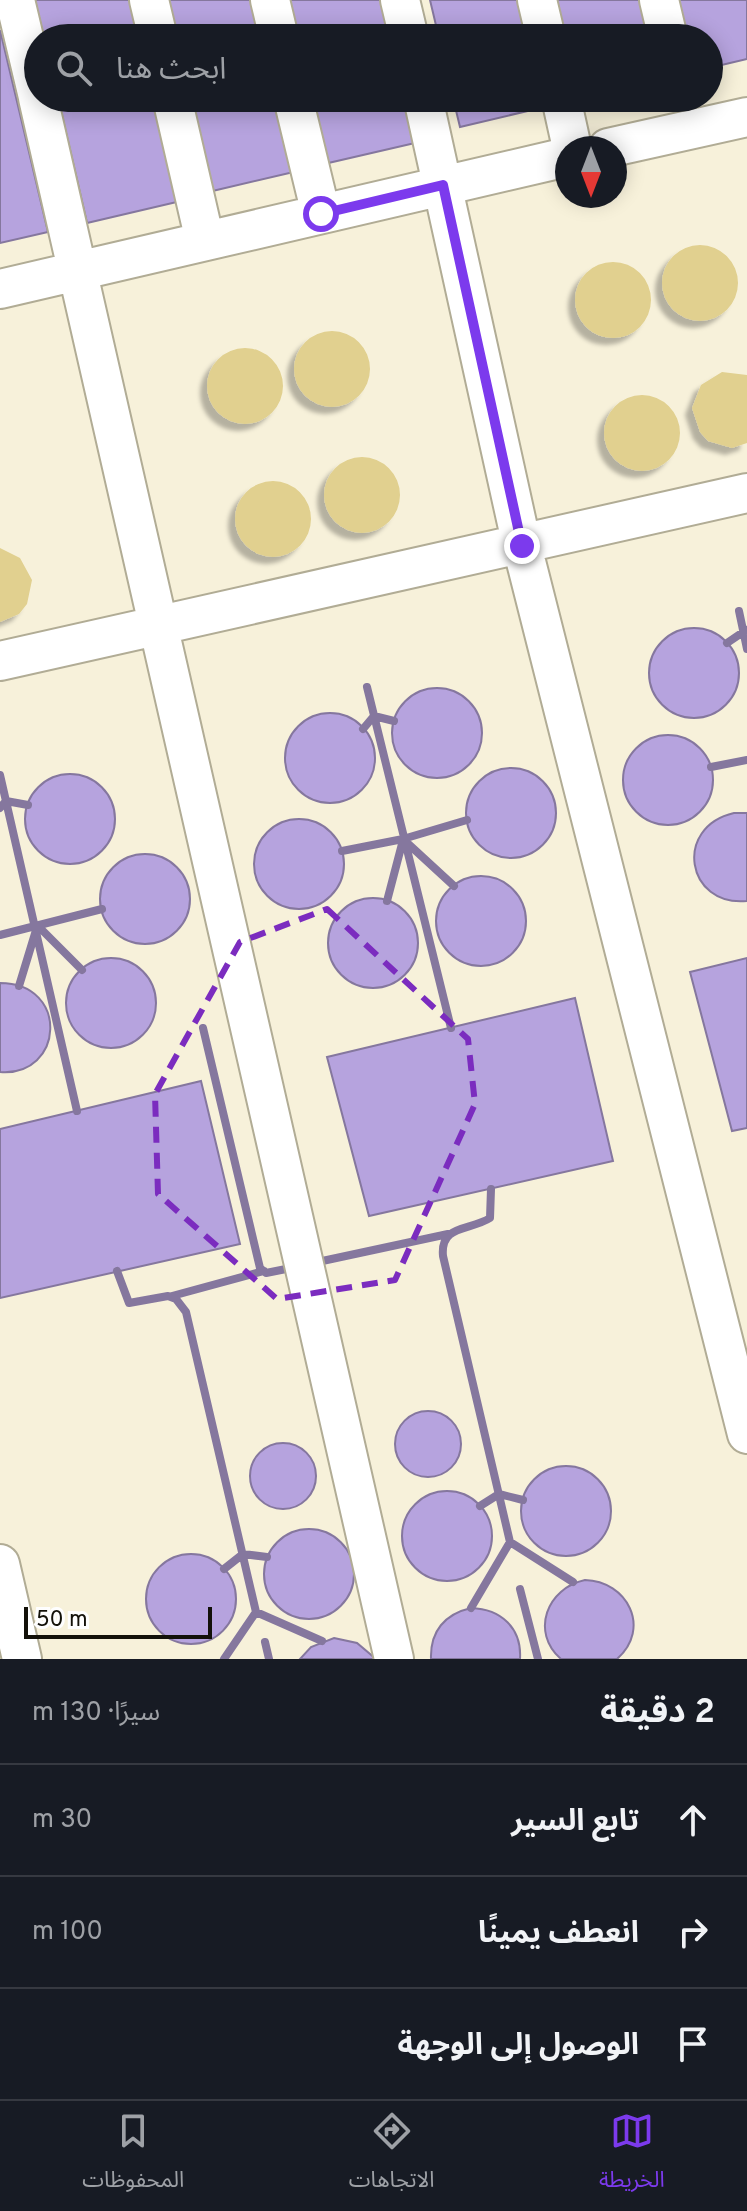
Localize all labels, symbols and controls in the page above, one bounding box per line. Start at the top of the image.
search box [24,24,723,112]
icon: search [52,46,96,90]
text: ابحث هنا [116,52,226,89]
north arrow [555,136,627,208]
route start [303,196,339,232]
route end [504,528,540,564]
scale bar [24,1603,212,1639]
text: 50 m [36,1607,88,1634]
text: 2 دقيقة [600,1692,715,1735]
text: سيرًا · 130 m [32,1697,160,1730]
icon: ahead [671,1798,715,1842]
text: 30 m [32,1804,92,1837]
text: تابع السير [511,1804,639,1841]
icon: right [671,1910,715,1954]
text: 100 m [32,1916,103,1949]
text: انعطف يمينًا [478,1916,639,1953]
icon: arrive [671,2022,715,2066]
text: الوصول إلى الوجهة [397,2028,639,2065]
tab: المحفوظات [82,2109,184,2203]
tab: الاتجاهات [349,2109,435,2203]
tab: الخريطة [599,2109,665,2203]

